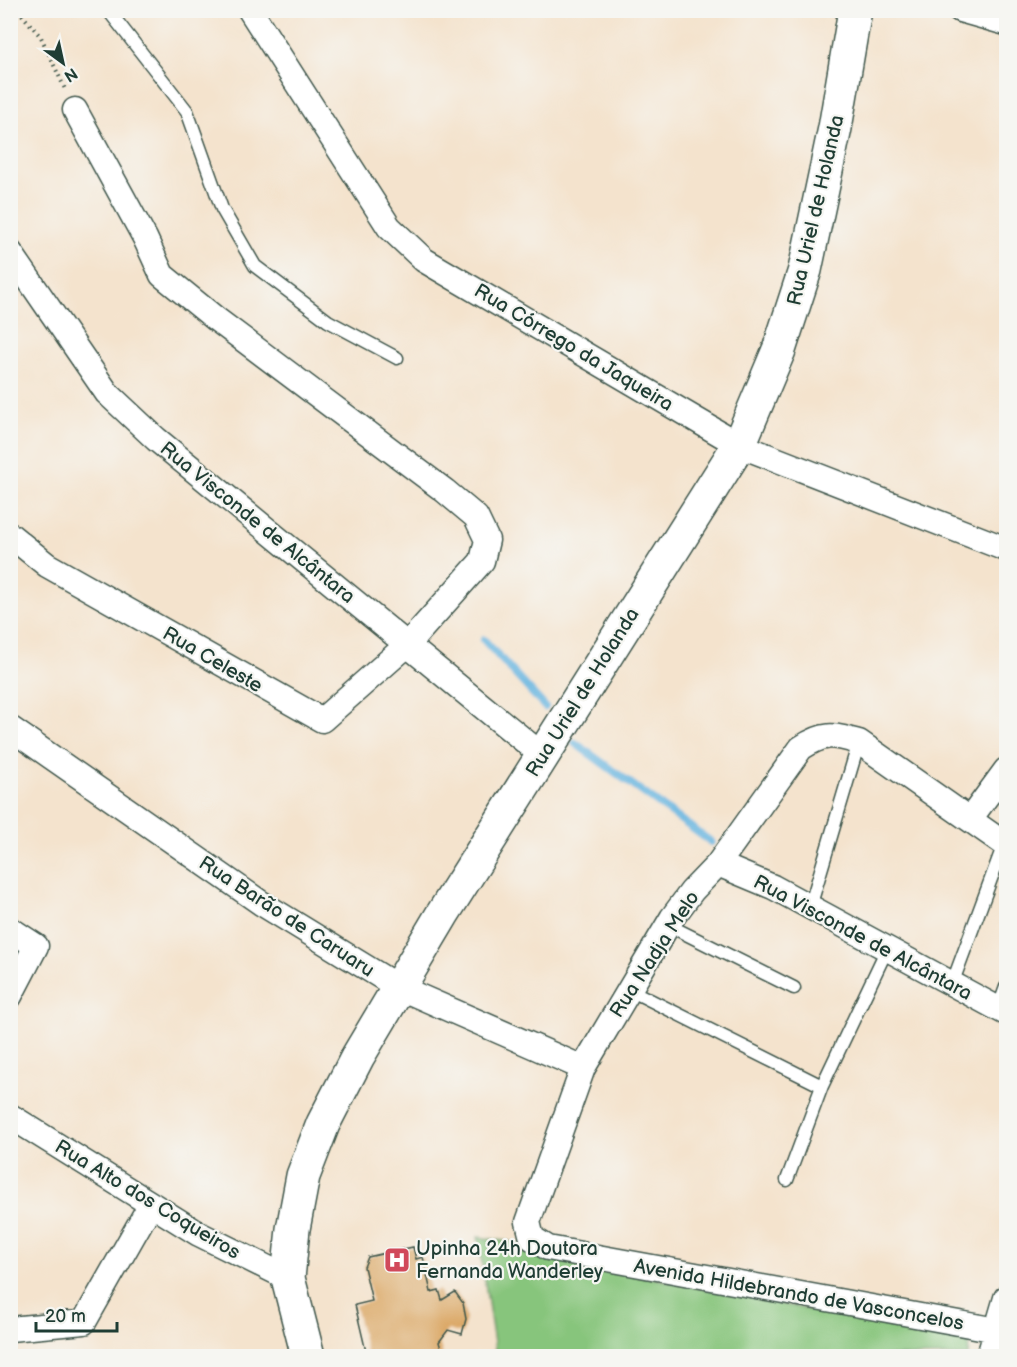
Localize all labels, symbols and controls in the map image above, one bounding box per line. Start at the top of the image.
north arrow [33,33,93,93]
text: N [60,63,81,86]
street label: Rua Uriel de Holanda [782,113,850,308]
street label: Rua Córrego da Jaqueira [470,279,677,417]
street label: Rua Visconde de Alcântara [155,437,360,609]
street label: Rua Uriel de Holanda [521,604,645,781]
street label: Rua Celeste [158,622,267,698]
street label: Rua Barão de Caruaru [194,851,379,983]
street label: Rua Visconde de Alcântara [749,870,976,1006]
street label: Rua Nadja Melo [605,887,705,1022]
street label: Rua Alto dos Coqueiros [50,1135,245,1265]
place label: Upinha 24h Doutora Fernanda Wanderley [416,1237,603,1284]
hospital icon: Upinha 24h Doutora Fernanda Wanderley [382,1245,412,1275]
street label: Avenida Hildebrando de Vasconcelos [632,1254,966,1336]
scale bar [36,1295,117,1333]
text: 20 m [45,1306,86,1327]

